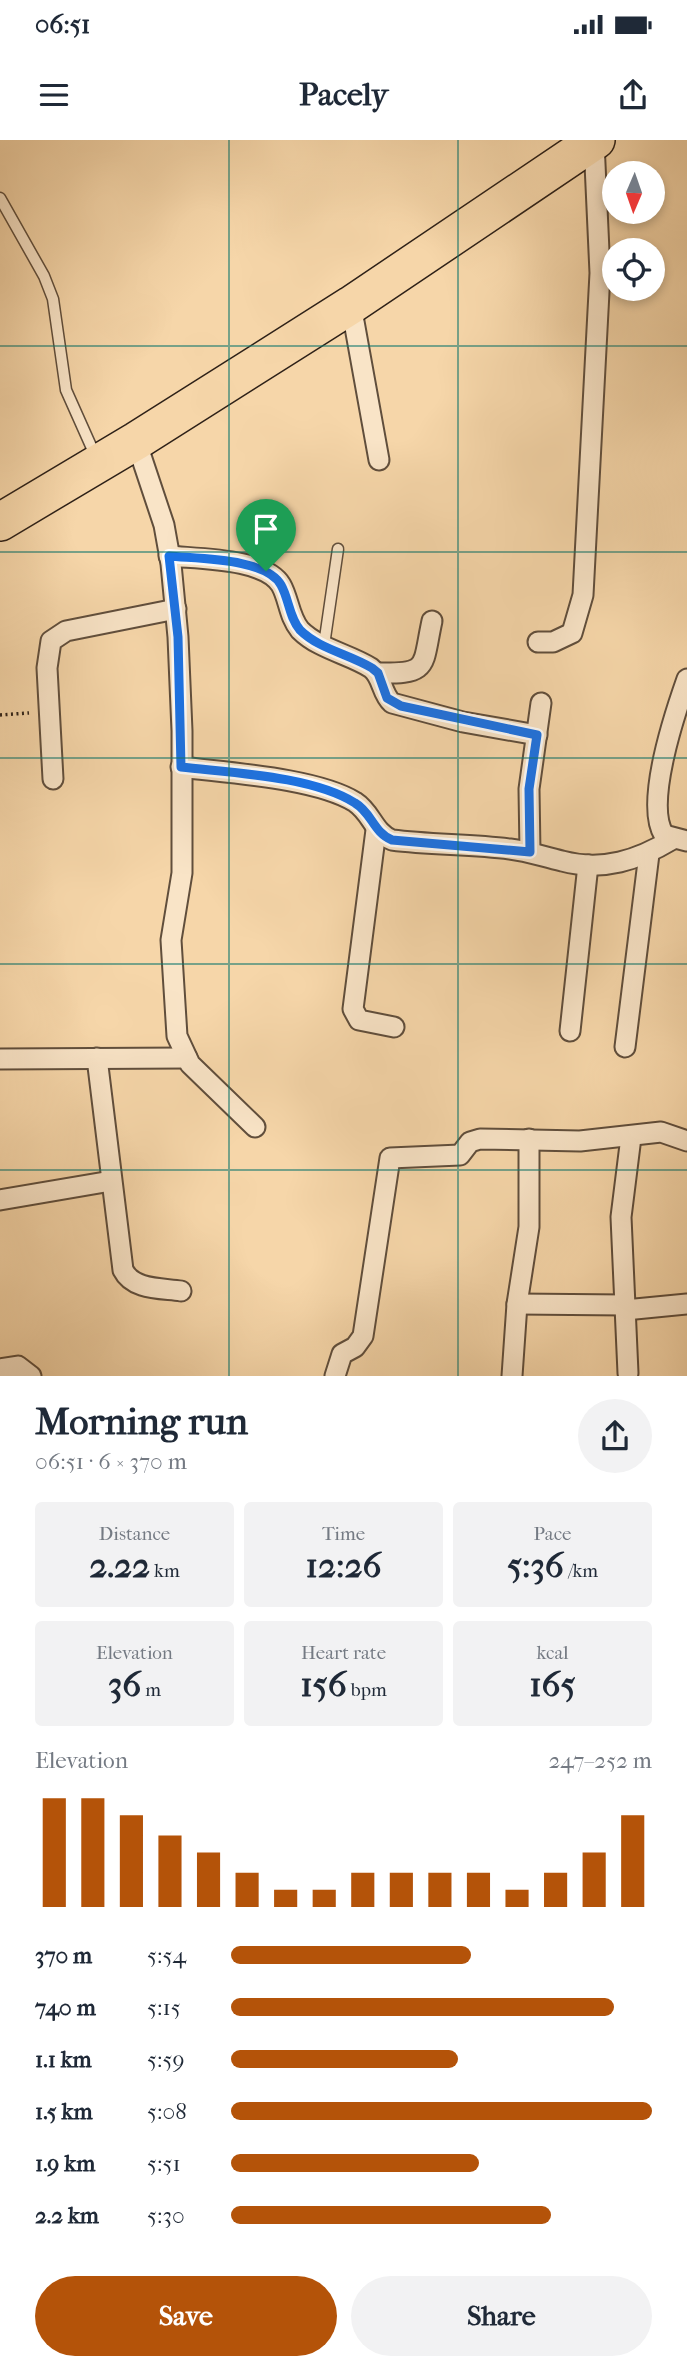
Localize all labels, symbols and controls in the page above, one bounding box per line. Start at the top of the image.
text: 06:51 [35,9,90,40]
icon: menu [35,76,73,114]
text: Pacely [299,76,388,113]
icon: share [614,76,652,114]
north arrow [602,161,665,224]
map controls [602,161,665,301]
button: locate [602,238,665,301]
pin [236,499,296,571]
icon: arrive [247,510,285,548]
text: Morning run [35,1399,248,1444]
button: share [578,1399,652,1473]
text: 06:51 · 6 × 370 m [35,1448,187,1475]
text: Distance [99,1523,170,1545]
text: Time [322,1523,365,1545]
text: Pace [534,1523,571,1545]
text: 2.22 [89,1545,150,1586]
text: 12:26 [306,1545,381,1586]
text: 5:36 [507,1545,564,1586]
text: km [150,1560,180,1582]
text: /km [564,1560,598,1582]
text: Elevation [96,1642,173,1664]
text: Heart rate [301,1642,386,1664]
text: kcal [537,1642,568,1664]
text: 36 [108,1664,141,1705]
text: 156 [300,1664,347,1705]
text: 165 [529,1664,576,1705]
text: m [141,1679,161,1701]
text: bpm [347,1679,387,1701]
text: Elevation [35,1747,128,1774]
text: 247–252 m [548,1747,652,1774]
text: 370 m [35,1942,92,1969]
text: 5:54 [147,1942,186,1969]
text: 740 m [35,1994,96,2021]
text: 5:15 [147,1994,181,2021]
text: 1.1 km [35,2046,92,2073]
text: 5:59 [147,2046,185,2073]
text: 1.5 km [35,2098,93,2125]
text: 5:08 [147,2098,187,2125]
text: 1.9 km [35,2150,95,2177]
text: 5:51 [147,2150,181,2177]
text: 2.2 km [35,2202,99,2229]
text: 5:30 [147,2202,185,2229]
button: Save [35,2276,337,2356]
button: Share [351,2276,652,2356]

